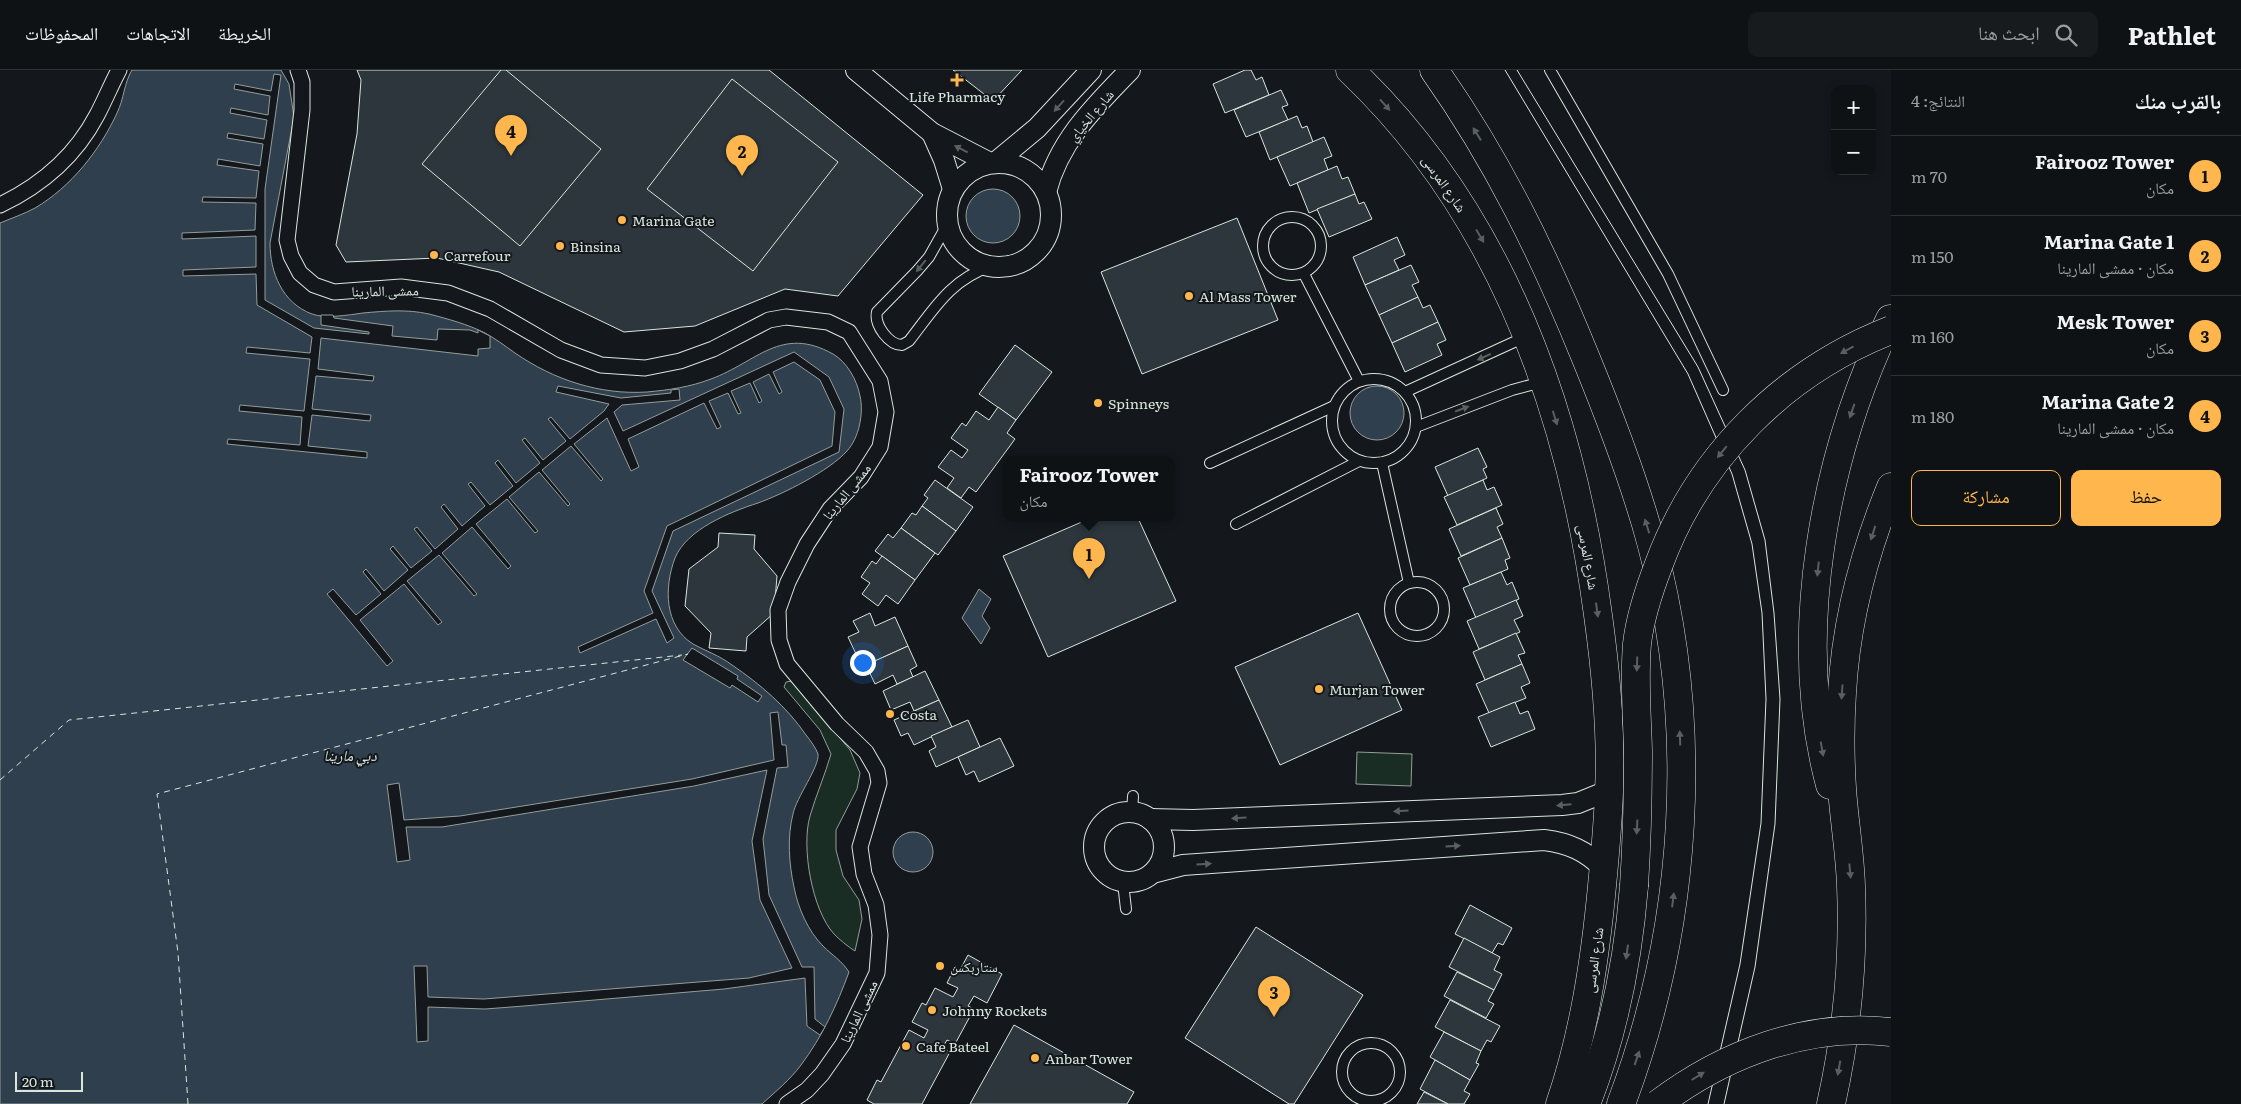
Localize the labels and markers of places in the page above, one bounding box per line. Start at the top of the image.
marker: Life Pharmacy [951,74,963,86]
place label: Life Pharmacy [909,86,1006,106]
pin: 4 [495,115,527,156]
pin: 2 [726,135,758,176]
place label: Marina Gate [632,210,715,230]
marker: Marina Gate [616,214,628,226]
place label: Binsina [570,236,621,256]
marker: Binsina [554,240,566,252]
place label: Carrefour [444,245,511,265]
marker: Carrefour [428,249,440,261]
place label: Al Mass Tower [1199,286,1297,306]
marker: Al Mass Tower [1183,290,1195,302]
place label: Spinneys [1108,393,1169,413]
marker: Spinneys [1092,397,1104,409]
pin: 1 [1073,538,1105,579]
place label: Murjan Tower [1329,679,1425,699]
marker: Murjan Tower [1313,683,1325,695]
place label: Costa [900,704,937,724]
marker: Costa [884,708,896,720]
place label: ستاربكس [950,956,998,976]
marker: ستاربكس [934,960,946,972]
pin: 3 [1258,976,1290,1017]
place label: Johnny Rockets [942,1000,1047,1020]
marker: Johnny Rockets [926,1004,938,1016]
place label: Cafe Bateel [916,1036,990,1056]
marker: Cafe Bateel [900,1040,912,1052]
place label: Anbar Tower [1045,1048,1133,1068]
marker: Anbar Tower [1029,1052,1041,1064]

